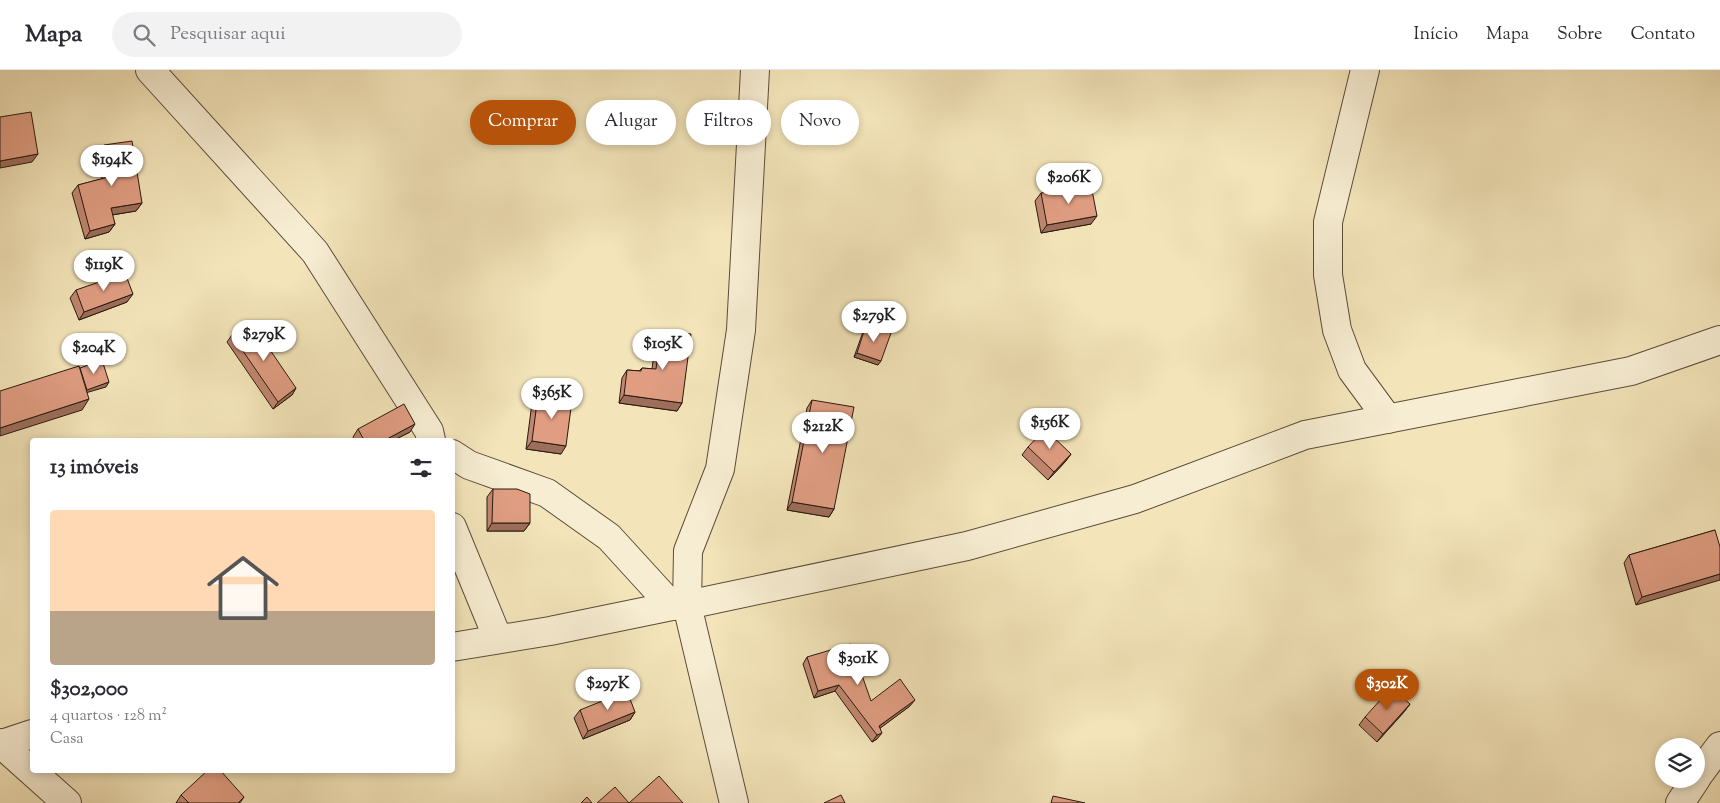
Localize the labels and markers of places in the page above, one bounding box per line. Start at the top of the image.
pin: $194K [77,144,147,187]
pin: $206K [1034,162,1104,205]
pin: $119K [69,250,139,292]
pin: $279K [839,300,909,343]
pin: $279K [229,320,299,362]
pin: $105K [628,328,698,371]
pin: $204K [59,332,129,375]
pin: $365K [517,378,587,420]
pin: $156K [1015,408,1085,450]
pin: $212K [788,412,858,454]
pin: $301K [823,644,893,686]
pin: $297K [573,668,643,711]
pin: $302K [1352,668,1422,711]

